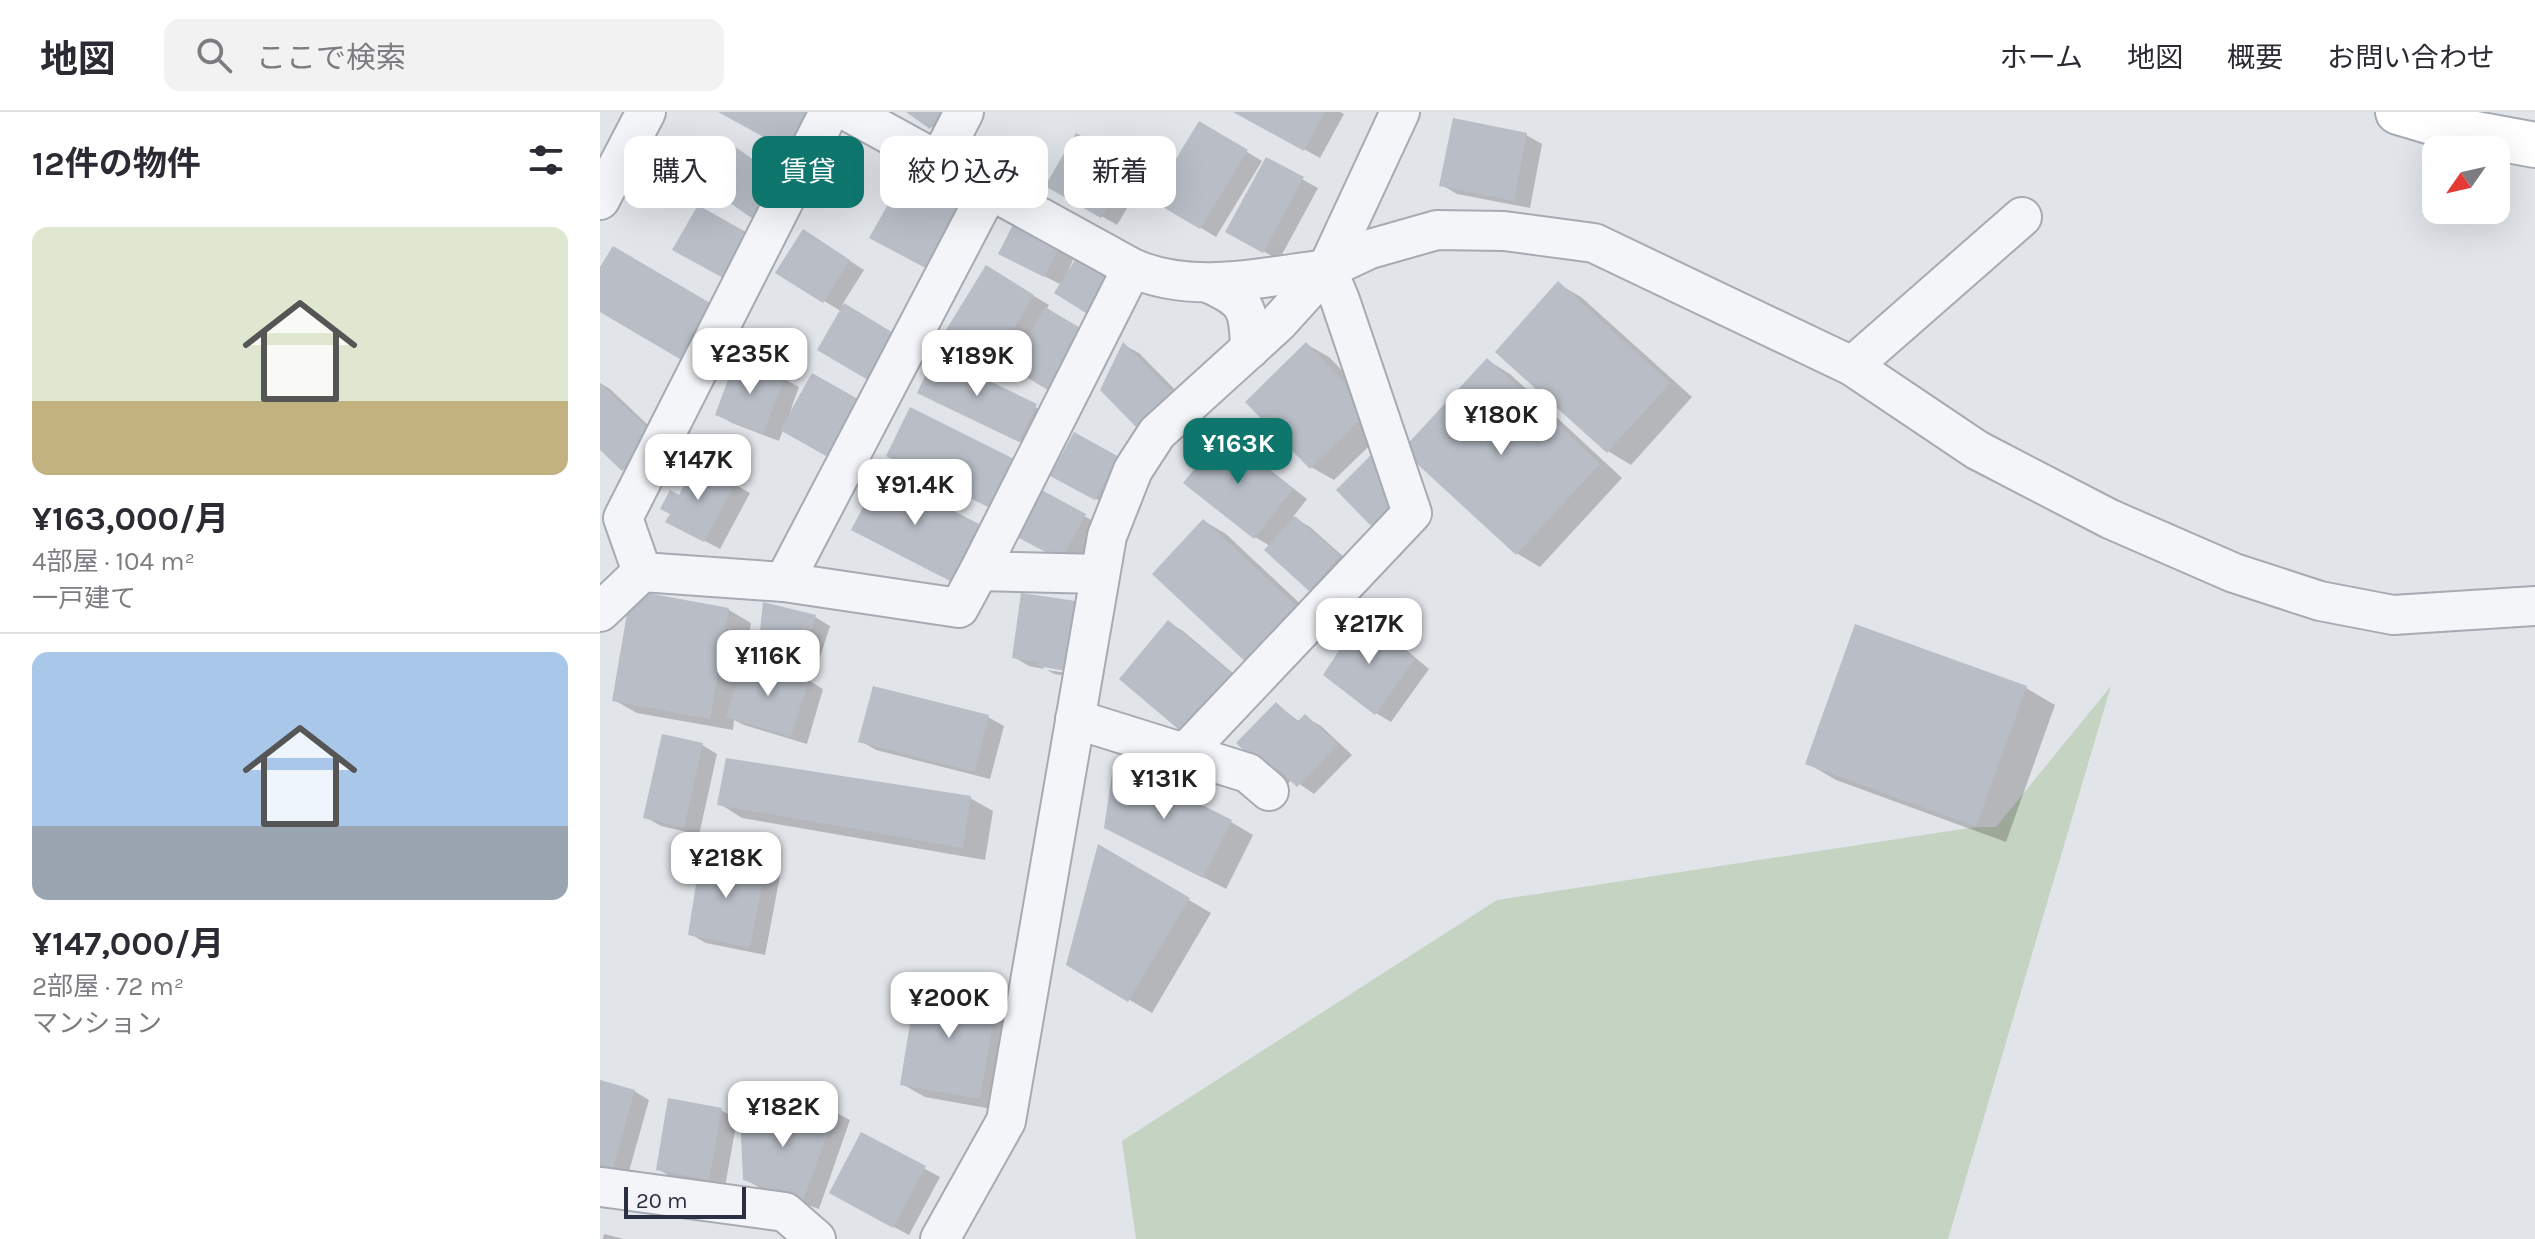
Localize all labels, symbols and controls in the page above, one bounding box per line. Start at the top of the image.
search box [164,19,724,91]
icon: search [192,33,236,77]
text: 地図 [40,37,116,82]
text: ここで検索 [256,40,406,76]
text: ホーム [2000,41,2083,74]
text: 地図 [2127,41,2183,74]
text: 概要 [2227,41,2283,74]
text: お問い合わせ [2327,41,2495,74]
chip: 購入 [624,136,736,208]
chip: 賃貸 [752,136,864,208]
chip: 絞り込み [880,136,1048,208]
chip: 新着 [1064,136,1176,208]
north arrow [2422,136,2510,224]
map controls [2422,136,2510,224]
icon: filters [524,138,568,182]
text: 12件の物件 [32,144,201,184]
icon: home [228,279,372,423]
pin: ¥235K [694,328,806,396]
pin: ¥189K [921,330,1033,398]
text: ¥235K [710,338,790,369]
text: ¥189K [940,340,1014,371]
pin: ¥180K [1445,389,1557,457]
text: ¥180K [1464,399,1538,430]
pin: ¥163K [1182,418,1294,486]
text: ¥163K [1201,428,1275,459]
pin: ¥147K [642,434,754,502]
text: ¥147K [663,444,733,475]
pin: ¥91.4K [850,459,980,527]
text: ¥91.4K [876,469,954,500]
text: ¥163,000/月 [32,499,229,539]
text: 4部屋 · 104 m² [32,546,195,577]
text: 一戸建て [32,583,136,614]
pin: ¥217K [1313,598,1425,666]
text: ¥217K [1334,608,1404,639]
pin: ¥116K [712,630,824,698]
text: ¥116K [735,640,801,671]
icon: home [228,704,372,848]
pin: ¥131K [1108,753,1220,821]
text: ¥131K [1131,763,1197,794]
pin: ¥218K [670,832,782,900]
text: ¥218K [689,842,763,873]
text: ¥147,000/月 [32,924,224,964]
text: 2部屋 · 72 m² [32,971,184,1002]
pin: ¥200K [893,972,1005,1040]
text: ¥200K [909,982,989,1013]
text: マンション [32,1008,162,1039]
pin: ¥182K [727,1081,839,1149]
text: ¥182K [746,1091,820,1122]
scale bar [624,1183,746,1219]
text: 20 m [636,1188,688,1214]

